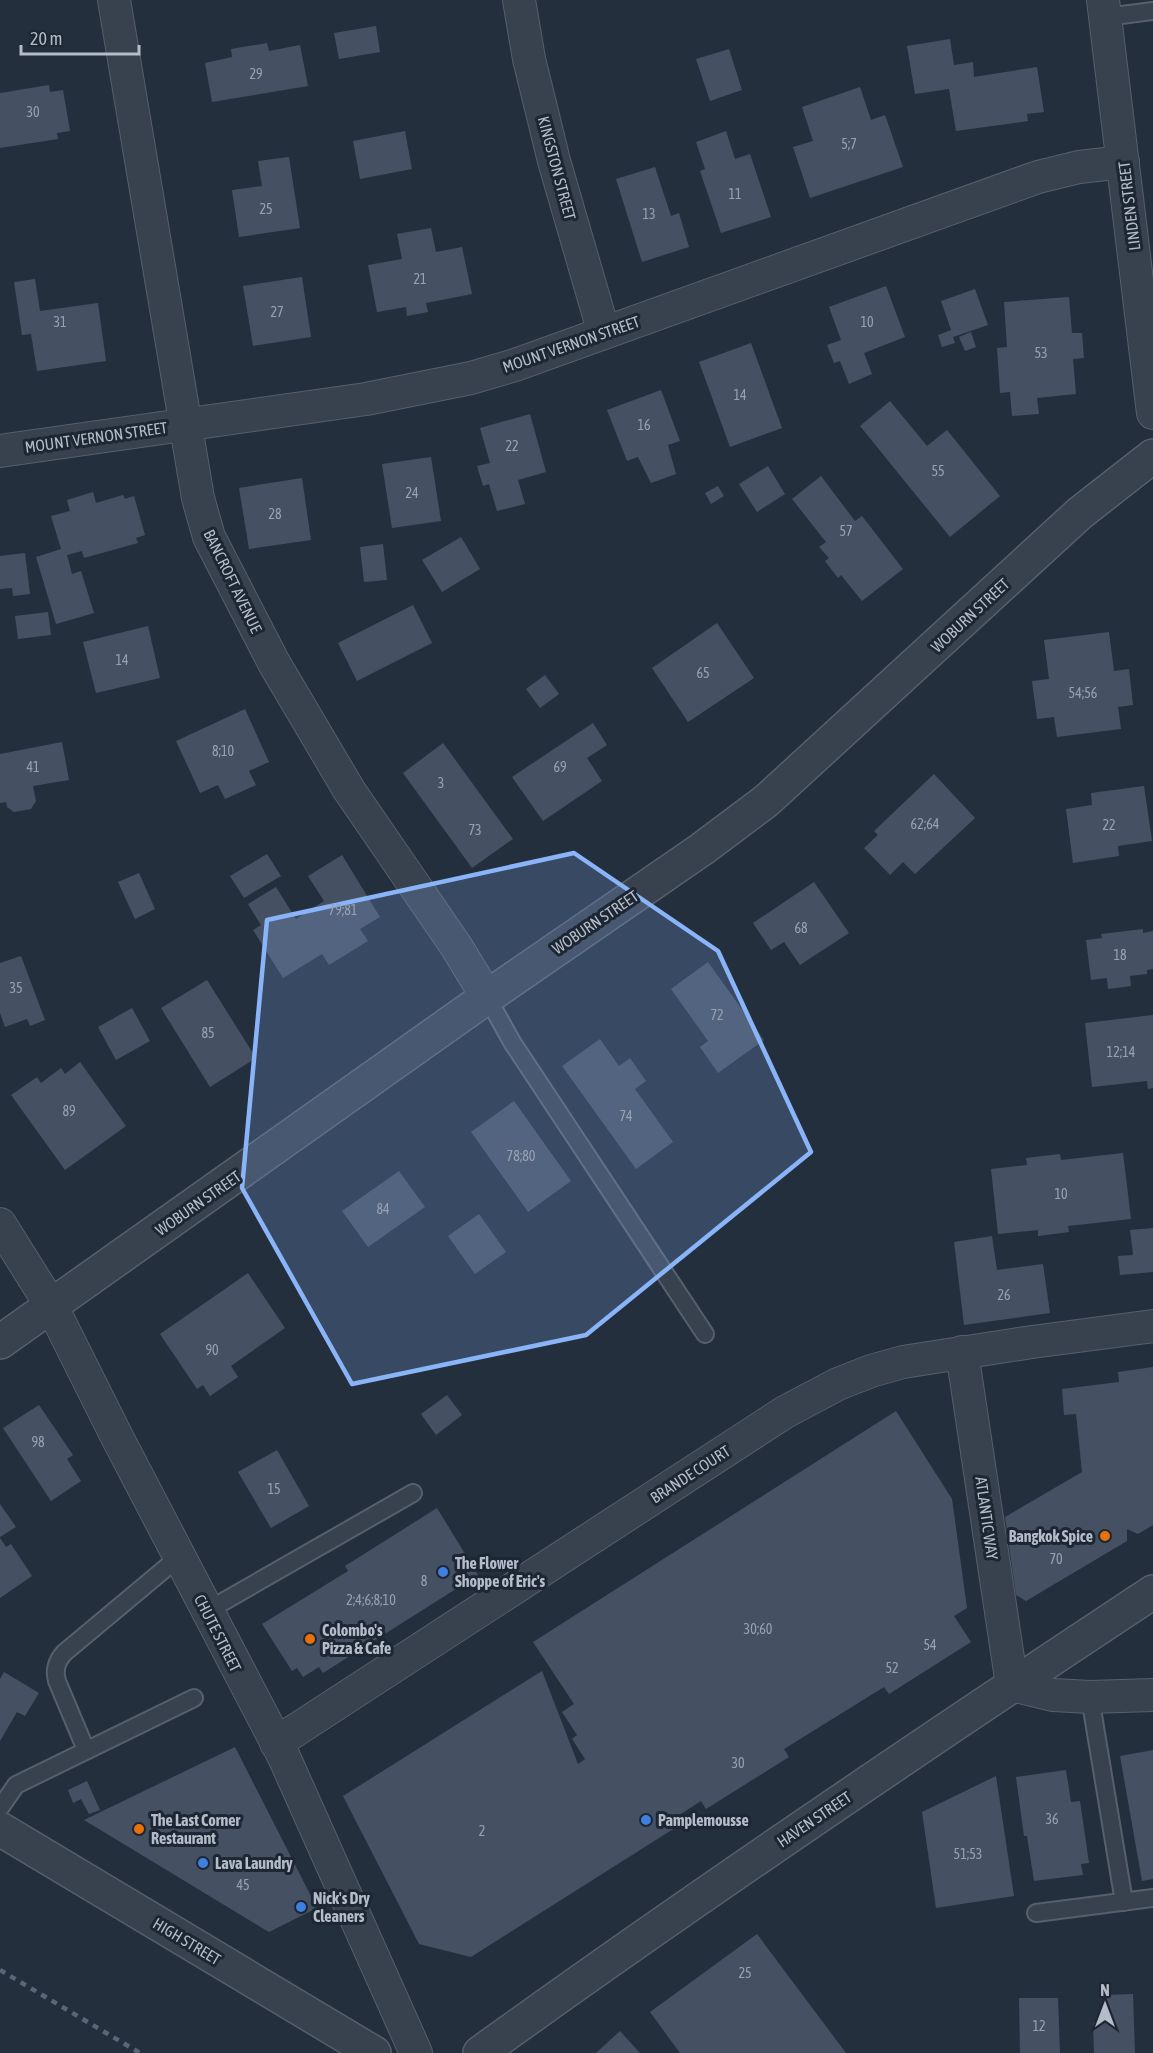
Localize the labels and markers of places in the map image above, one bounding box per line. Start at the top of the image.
place label: Bangkok Spice [1009,1527,1093,1545]
marker: Bangkok Spice [1098,1529,1112,1543]
place label: The Flower Shoppe of Eric's [455,1554,546,1590]
marker: The Flower Shoppe of Eric's [436,1565,450,1579]
place label: Colombo's Pizza & Cafe [322,1621,391,1657]
marker: Colombo's Pizza & Cafe [303,1632,317,1646]
place label: The Last Corner Restaurant [151,1811,240,1847]
place label: Pamplemousse [658,1811,749,1829]
marker: Pamplemousse [639,1813,653,1827]
marker: The Last Corner Restaurant [132,1822,146,1836]
place label: Lava Laundry [215,1854,293,1872]
marker: Lava Laundry [196,1856,210,1870]
place label: Nick's Dry Cleaners [313,1889,370,1925]
marker: Nick's Dry Cleaners [294,1900,308,1914]

